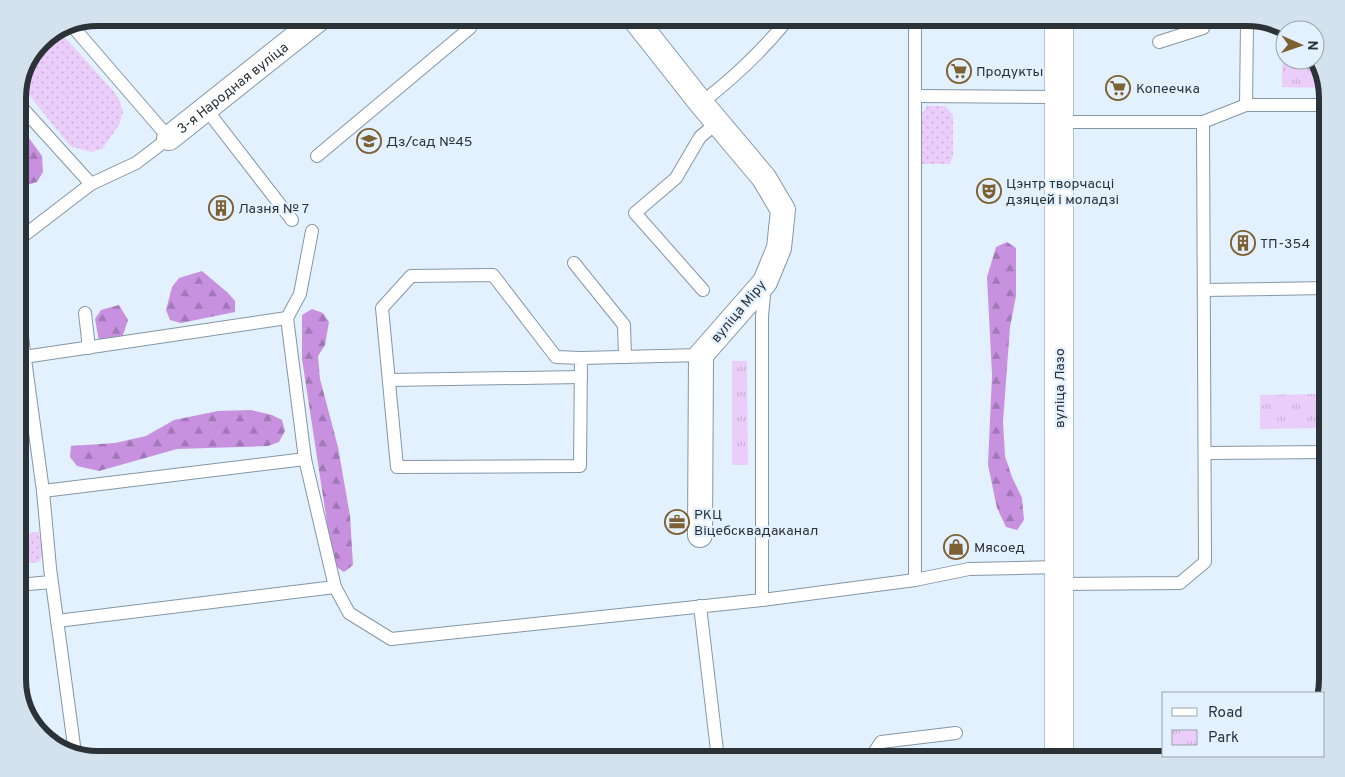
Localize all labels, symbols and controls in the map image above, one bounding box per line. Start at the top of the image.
north arrow [1275,20,1325,70]
street label: 3-я Народная вуліца [174,39,292,138]
text: N [1303,40,1320,51]
supermarket icon: Продукты [946,58,972,84]
place label: Продукты [976,64,1043,81]
supermarket icon: Копеечка [1105,75,1131,101]
place label: Копеечка [1136,81,1200,98]
school or university icon: Дз/сад №45 [356,128,382,154]
place label: Дз/сад №45 [386,134,473,151]
place label: Цэнтр творчасці дзяцей і моладзі [1006,176,1119,209]
theatre icon: Цэнтр творчасці дзяцей і моладзі [976,178,1002,204]
building icon: Лазня № 7 [208,195,234,221]
place label: Лазня № 7 [238,201,309,218]
building icon: ТП-354 [1230,230,1256,256]
place label: ТП-354 [1260,236,1310,253]
street label: вуліца Міру [708,277,770,347]
street label: вуліца Лазо [1052,348,1069,428]
place label: РКЦ Віцебсквадаканал [694,507,818,540]
office icon: РКЦ Віцебсквадаканал [664,509,690,535]
shop icon: Мясоед [943,534,969,560]
place label: Мясоед [974,540,1025,557]
legend [1162,692,1325,757]
text: Road [1208,704,1243,723]
text: Park [1208,729,1239,748]

